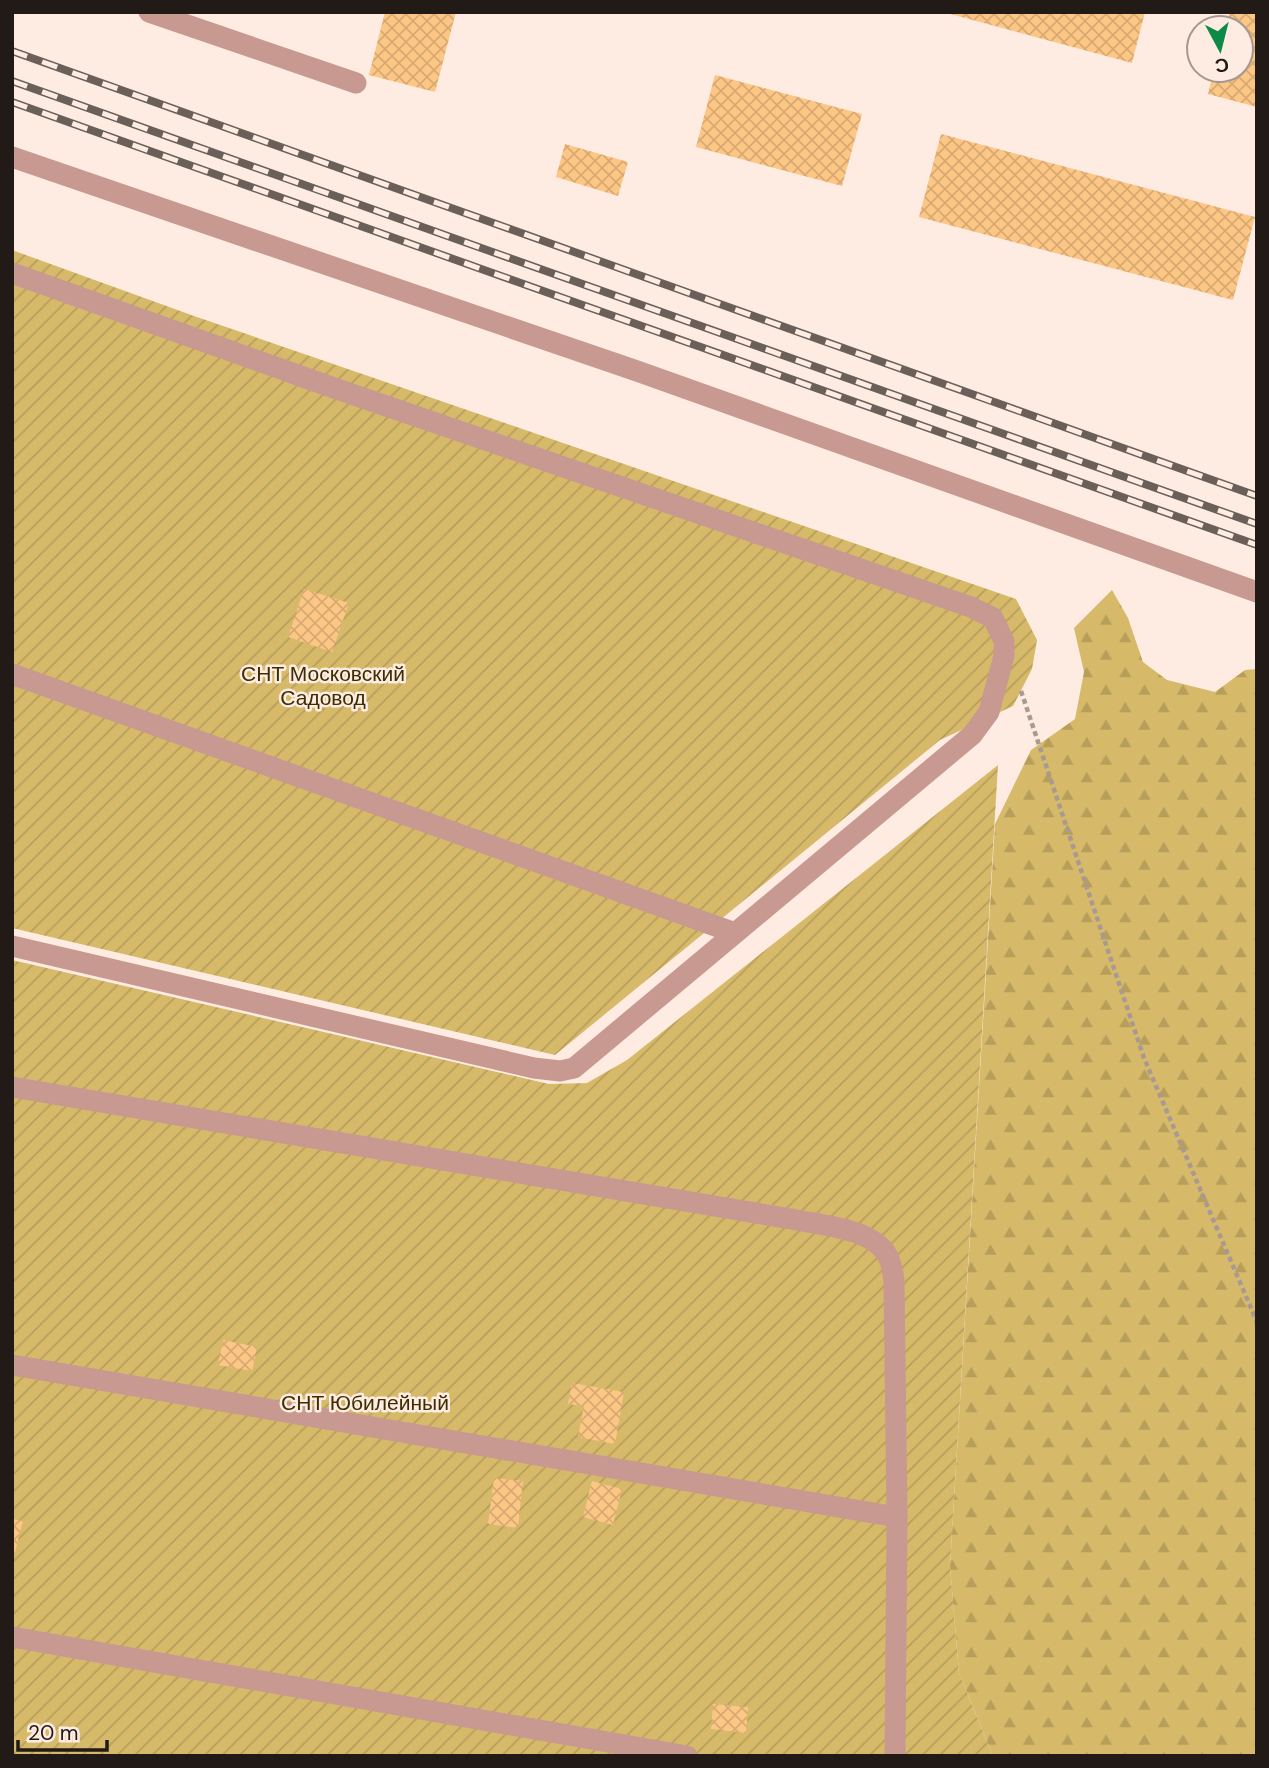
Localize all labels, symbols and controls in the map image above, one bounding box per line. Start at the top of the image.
north arrow [1185,14,1255,84]
text: С [1213,52,1230,79]
park label: СНТ Московский Садовод [241,660,405,712]
park label: СНТ Юбилейный [281,1389,449,1417]
scale bar [18,1708,107,1752]
text: 20 m [28,1719,79,1747]

